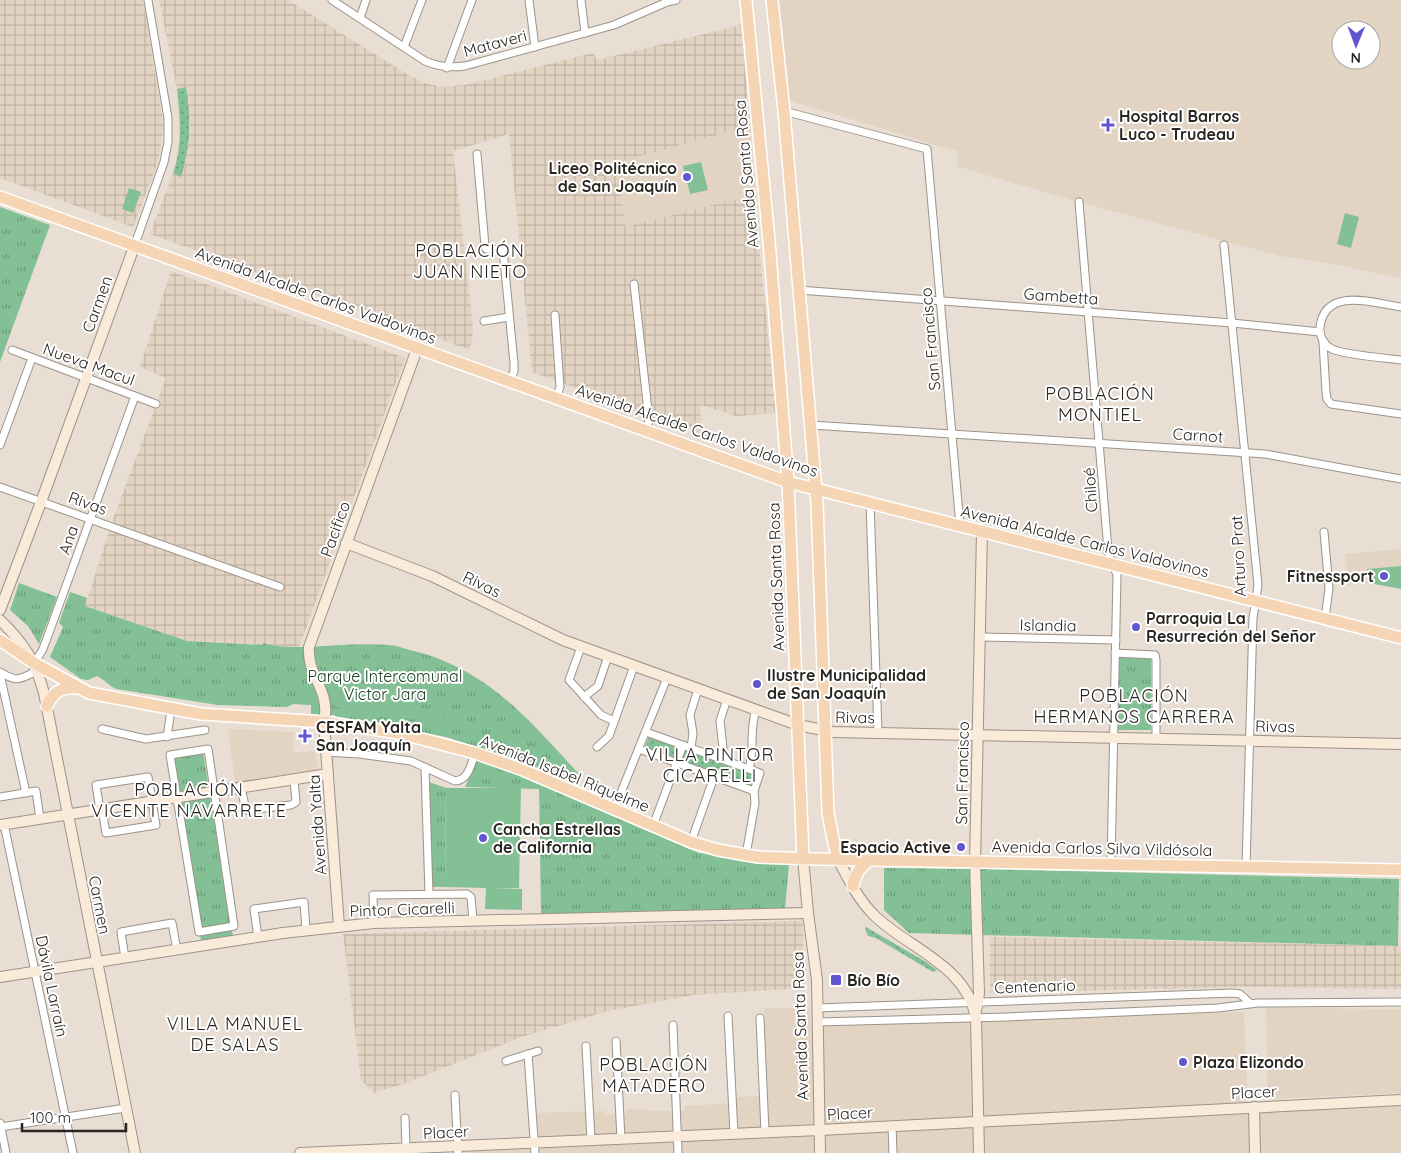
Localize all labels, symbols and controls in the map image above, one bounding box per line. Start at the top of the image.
north arrow [1331,20,1381,70]
street label: Mataveri [461,25,529,61]
text: N [1350,49,1361,67]
street label: Avenida Santa Rosa [730,99,762,249]
place label: Hospital Barros Luco - Trudeau [1119,106,1239,144]
marker: Hospital Barros Luco - Trudeau [1101,118,1115,132]
place label: Liceo Politécnico de San Joaquín [549,158,677,196]
marker: Liceo Politécnico de San Joaquín [681,171,693,183]
district label: POBLACIÓN JUAN NIETO [413,239,527,283]
street label: Avenida Alcalde Carlos Valdovinos [193,242,439,348]
street label: Carmen [77,273,117,335]
street label: Gambetta [1023,283,1099,309]
street label: San Francisco [916,287,944,391]
street label: Nueva Macul [40,338,138,390]
street label: Avenida Alcalde Carlos Valdovinos [573,379,821,481]
district label: POBLACIÓN MONTIEL [1045,382,1155,426]
street label: Carnot [1172,423,1224,447]
street label: Chiloé [1078,467,1102,513]
street label: Rivas [66,487,110,519]
street label: Pacifico [316,498,354,560]
street label: Avenida Alcalde Carlos Valdovinos [959,500,1211,582]
street label: Avenida Santa Rosa [763,502,789,652]
street label: Arturo Prat [1226,515,1250,597]
street label: Ana [54,523,82,557]
street label: Rivas [460,566,504,602]
place label: Fitnessport [1287,566,1374,586]
marker: Fitnessport [1378,570,1390,582]
place label: Parroquia La Resurreción del Señor [1146,608,1316,646]
street label: Islandia [1019,615,1077,635]
marker: Parroquia La Resurreción del Señor [1130,621,1142,633]
place label: Ilustre Municipalidad de San Joaquín [767,665,926,703]
park label: Parque Intercomunal Victor Jara [308,666,462,704]
marker: Ilustre Municipalidad de San Joaquín [751,678,763,690]
district label: POBLACIÓN HERMANOS CARRERA [1033,684,1235,728]
street label: Rivas [835,707,875,727]
street label: Rivas [1255,716,1295,736]
place label: CESFAM Yalta San Joaquín [316,717,421,755]
street label: San Francisco [951,721,973,825]
marker: CESFAM Yalta San Joaquín [298,729,312,743]
street label: Avenida Isabel Riquelme [477,730,653,816]
district label: VILLA PINTOR CICARELLI [646,743,774,787]
street label: Avenida Yalta [304,774,330,876]
district label: POBLACIÓN VICENTE NAVARRETE [91,778,287,822]
place label: Cancha Estrellas de California [493,819,621,857]
marker: Cancha Estrellas de California [477,832,489,844]
street label: Avenida Carlos Silva Vildósola [991,836,1213,860]
place label: Espacio Active [840,837,951,857]
marker: Espacio Active [955,841,967,853]
street label: Carmen [85,874,115,936]
street label: Pintor Cicarelli [349,897,455,921]
street label: Dávila Larraín [31,933,73,1039]
street label: Avenida Santa Rosa [787,951,813,1101]
place label: Bío Bío [847,970,900,990]
marker: Bío Bío [829,973,843,987]
street label: Centenario [994,975,1076,997]
district label: VILLA MANUEL DE SALAS [167,1012,303,1056]
place label: Plaza Elizondo [1193,1052,1304,1072]
district label: POBLACIÓN MATADERO [599,1053,709,1097]
marker: Plaza Elizondo [1177,1056,1189,1068]
street label: Placer [1230,1081,1278,1103]
scale bar [22,1100,126,1132]
street label: Placer [826,1102,874,1124]
text: 100 m [30,1108,71,1127]
street label: Placer [422,1121,470,1143]

